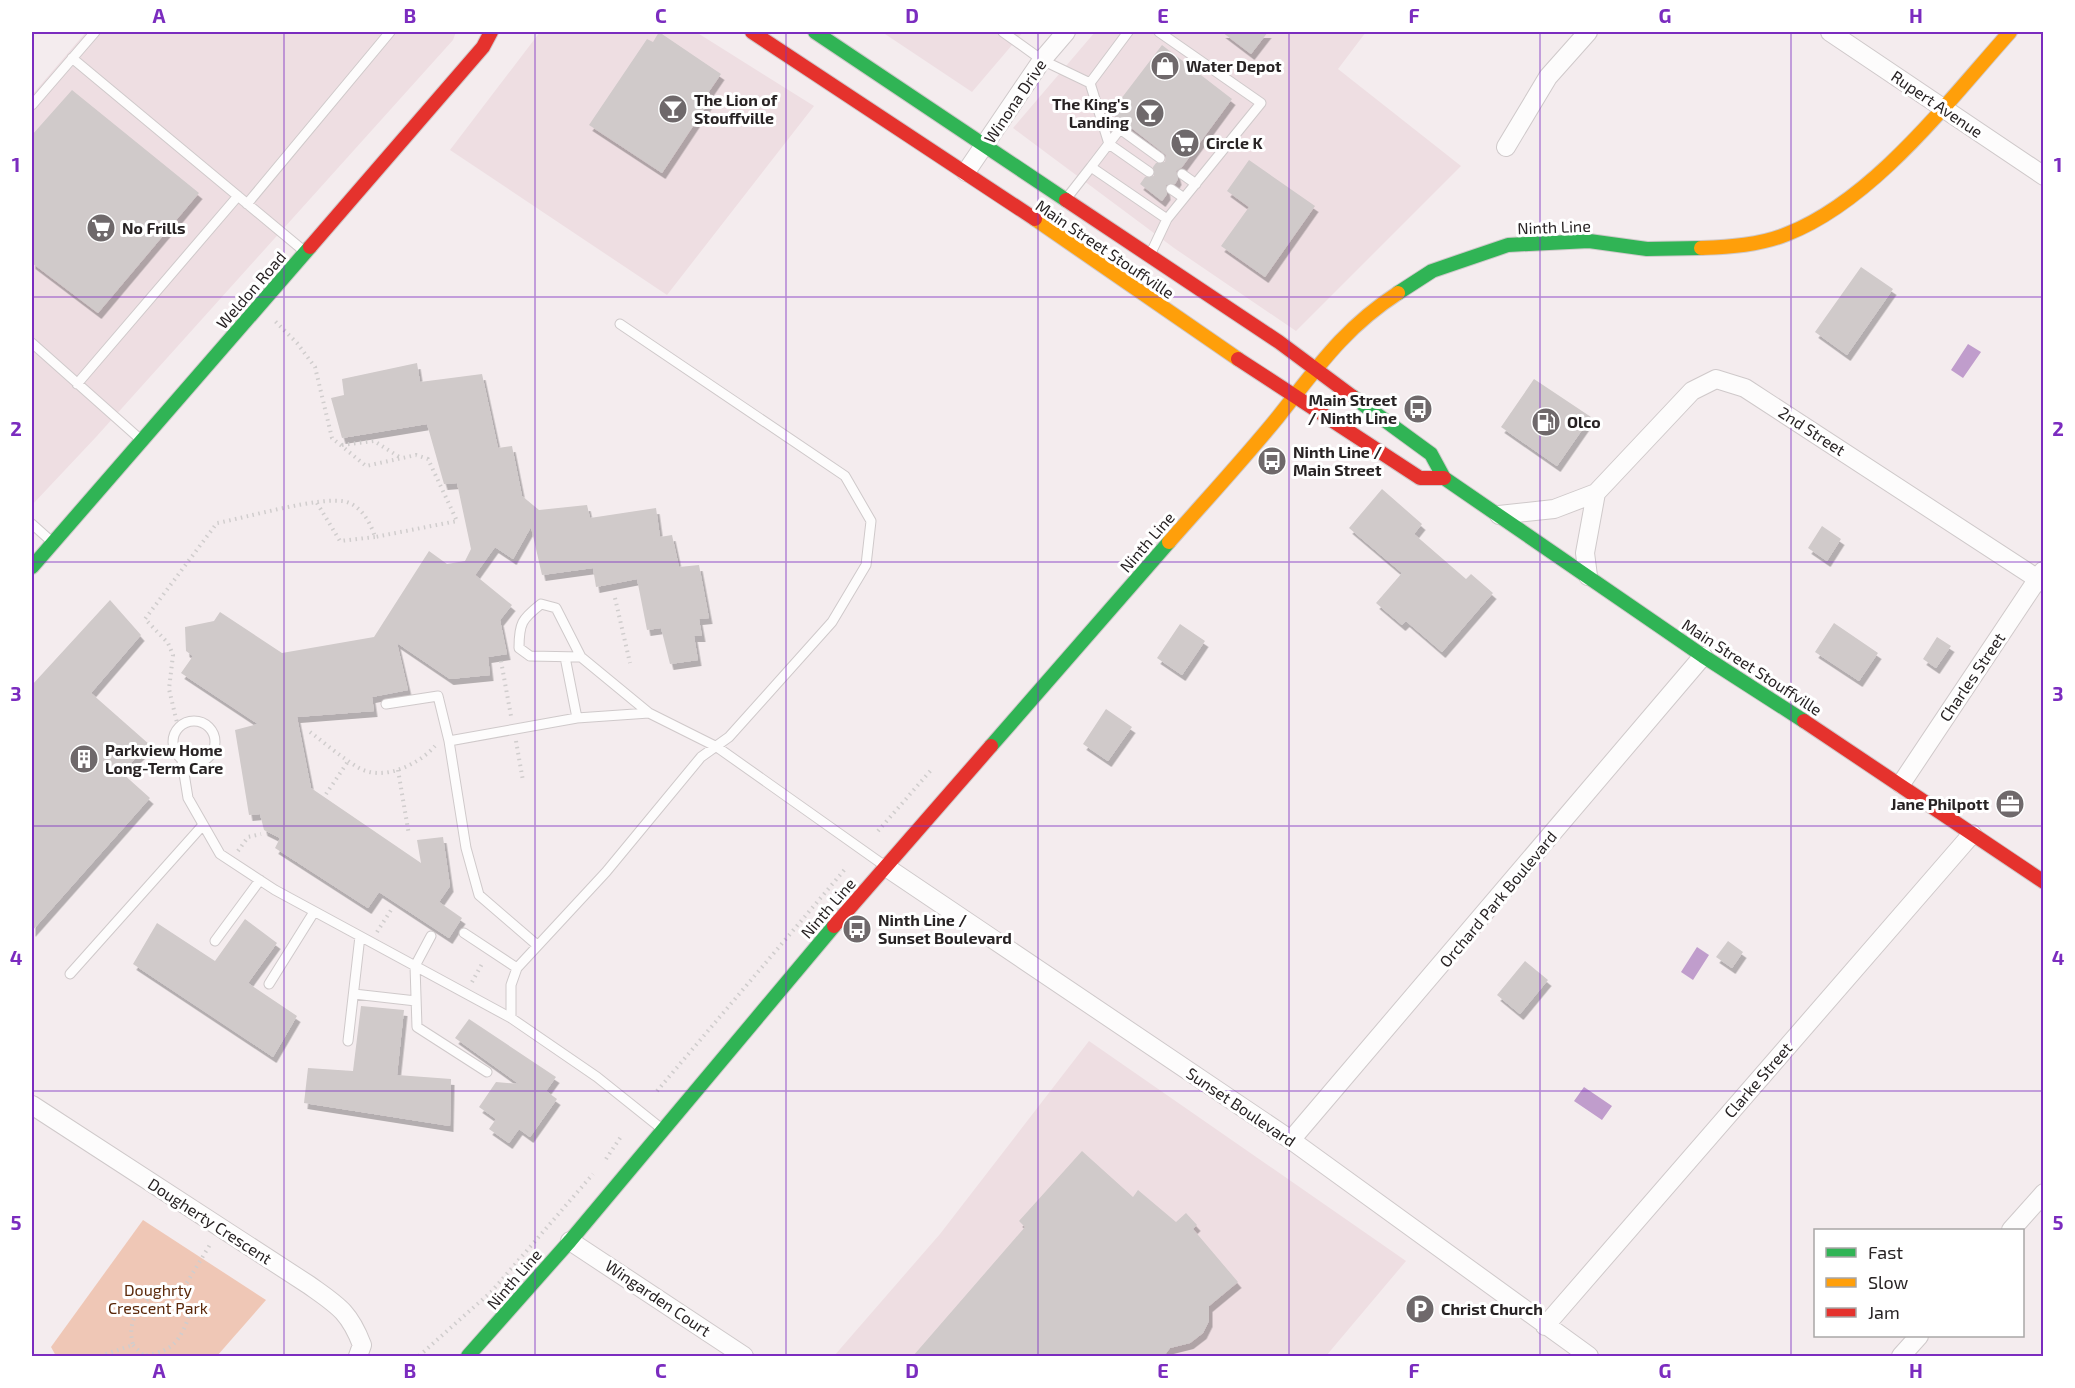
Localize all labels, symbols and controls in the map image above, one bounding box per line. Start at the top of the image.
text: A [152,3,166,27]
text: B [404,3,416,27]
text: C [655,3,667,27]
text: D [905,3,919,27]
text: E [1157,3,1169,27]
text: F [1408,3,1420,27]
text: G [1659,3,1671,27]
text: H [1909,3,1923,27]
shop icon: Water Depot [1149,50,1181,82]
street label: Winona Drive [980,55,1050,146]
place label: Water Depot [1186,56,1282,75]
street label: Rupert Avenue [1888,66,1987,141]
place label: The Lion of Stouffville [694,90,778,127]
bar icon: The Lion of Stouffville [657,93,689,125]
place label: The King's Landing [1052,94,1130,131]
bar icon: The King's Landing [1134,97,1166,129]
supermarket icon: Circle K [1169,127,1201,159]
place label: Circle K [1206,133,1263,152]
text: 1 [12,152,20,176]
text: 1 [2054,152,2062,176]
street label: Main Street Stouffville [1032,195,1178,302]
supermarket icon: No Frills [85,212,117,244]
street label: Ninth Line [1517,216,1591,237]
place label: No Frills [122,218,185,237]
street label: Weldon Road [212,247,289,332]
place label: Main Street / Ninth Line [1308,390,1397,427]
bus stop icon: Main Street / Ninth Line [1402,393,1434,425]
street label: 2nd Street [1775,402,1849,459]
fuel station icon: Olco [1530,406,1562,438]
place label: Olco [1567,412,1601,431]
text: 2 [10,416,22,440]
text: 2 [2052,416,2064,440]
place label: Ninth Line / Main Street [1293,442,1382,479]
bus stop icon: Ninth Line / Main Street [1256,445,1288,477]
street label: Ninth Line [1115,508,1178,576]
street label: Main Street Stouffville [1679,614,1826,719]
street label: Charles Street [1935,629,2008,725]
text: 3 [10,681,22,705]
text: 3 [2052,681,2064,705]
place label: Parkview Home Long-Term Care [105,740,223,777]
building icon: Parkview Home Long-Term Care [68,743,100,775]
office icon: Jane Philpott [1994,788,2026,820]
place label: Jane Philpott [1891,794,1989,813]
street label: Orchard Park Boulevard [1435,827,1560,971]
street label: Ninth Line [796,874,859,942]
place label: Ninth Line / Sunset Boulevard [878,910,1012,947]
bus stop icon: Ninth Line / Sunset Boulevard [841,913,873,945]
text: 4 [10,945,23,969]
text: 4 [2052,945,2065,969]
street label: Clarke Street [1720,1038,1795,1121]
street label: Sunset Boulevard [1183,1063,1300,1150]
street label: Dougherty Crescent [145,1174,276,1268]
text: 5 [10,1210,22,1234]
text: 5 [2052,1210,2064,1234]
legend [1814,1229,2024,1337]
text: Fast [1868,1241,1903,1263]
street label: Ninth Line [482,1245,545,1313]
street label: Wingarden Court [602,1255,714,1340]
text: Slow [1868,1271,1909,1293]
park label: Doughrty Crescent Park [108,1280,208,1317]
parking icon: Christ Church [1404,1293,1436,1325]
place label: Christ Church [1441,1299,1543,1318]
text: Jam [1868,1301,1900,1323]
text: A [152,1358,166,1382]
text: B [404,1358,416,1382]
text: C [655,1358,667,1382]
text: D [905,1358,919,1382]
text: E [1157,1358,1169,1382]
text: F [1408,1358,1420,1382]
text: G [1659,1358,1671,1382]
text: H [1909,1358,1923,1382]

